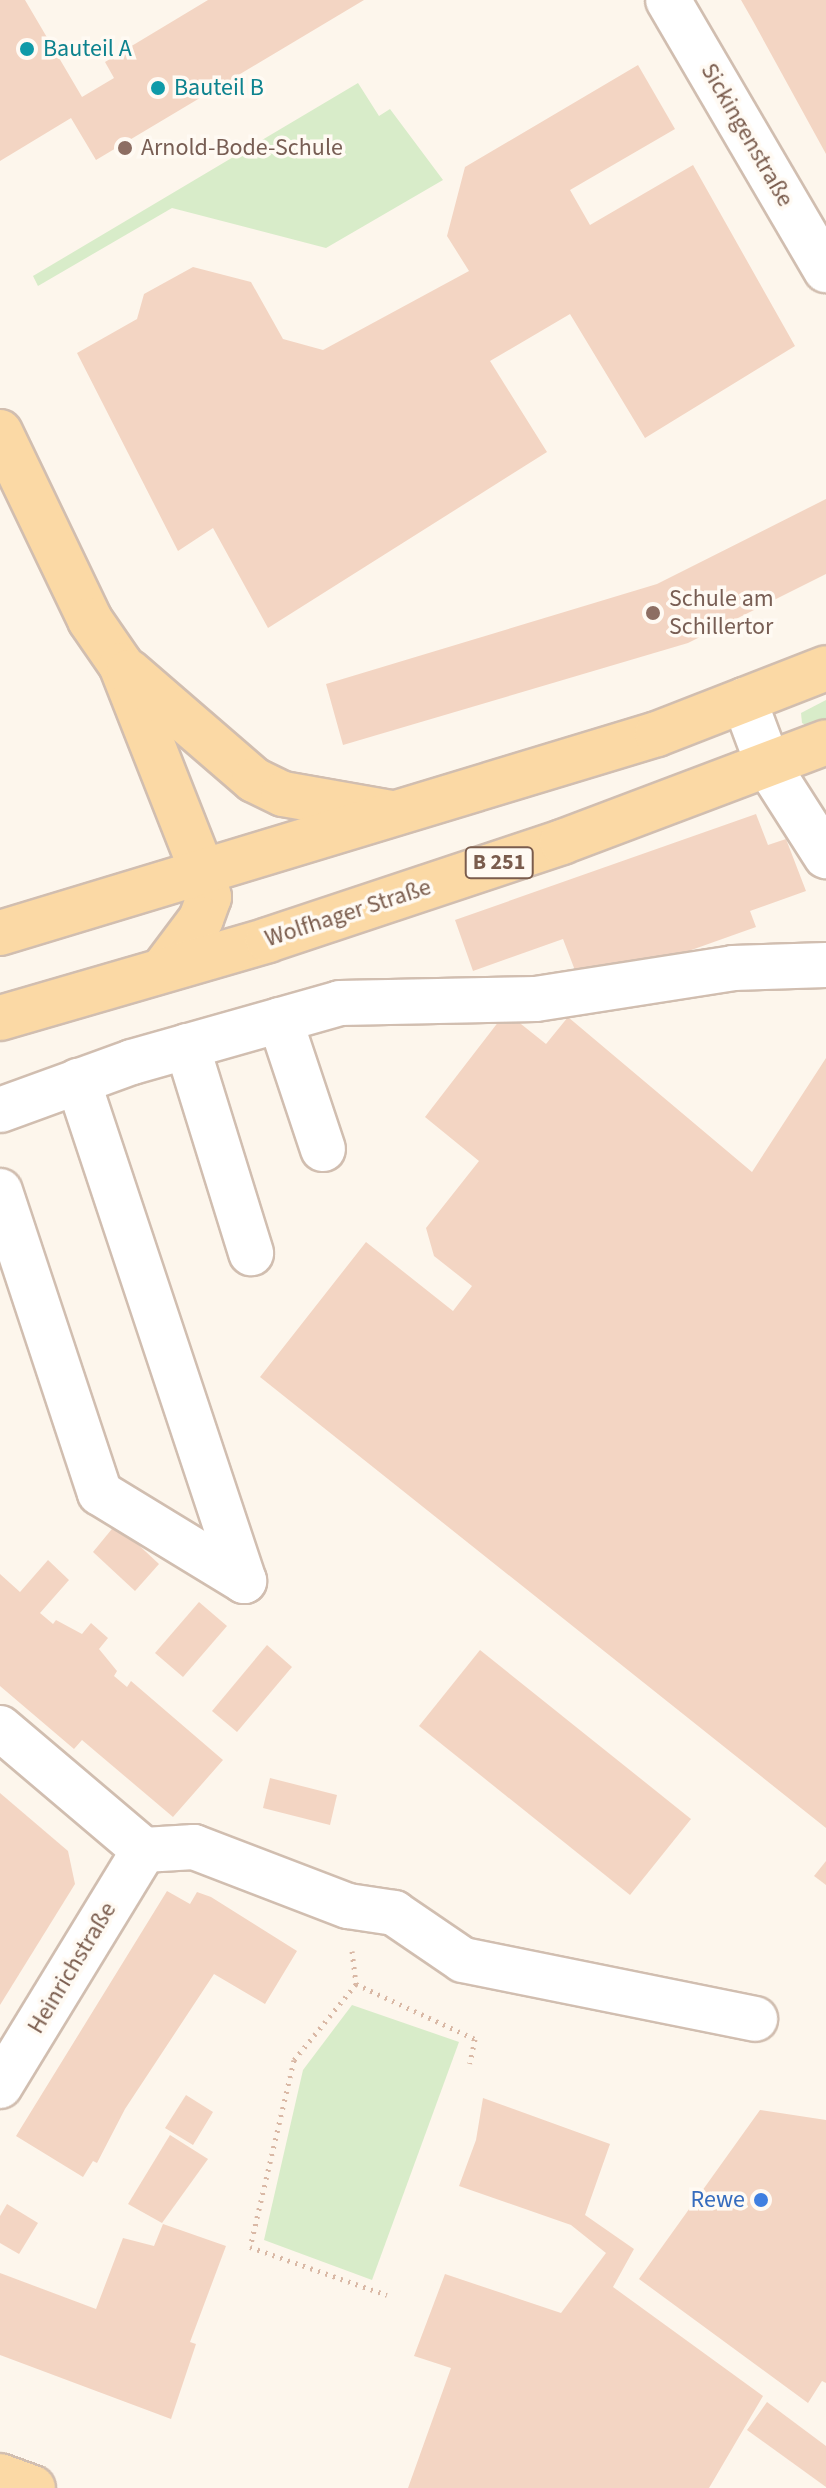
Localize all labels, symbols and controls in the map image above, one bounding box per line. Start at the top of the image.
place label: Bauteil A [43,35,132,63]
marker: Bauteil A [18,40,36,58]
street label: Sickingenstraße [694,58,800,212]
place label: Bauteil B [174,74,264,102]
marker: Bauteil B [149,79,167,97]
place label: Arnold-Bode-Schule [141,134,343,162]
marker: Arnold-Bode-Schule [116,139,134,157]
place label: Schule am Schillertor [669,585,774,641]
marker: Schule am Schillertor [644,604,662,622]
road number: B 251 [463,845,535,881]
street label: Wolfhager Straße [261,873,435,953]
street label: Heinrichstraße [22,1897,122,2039]
place label: Rewe [690,2186,745,2214]
marker: Rewe [752,2191,770,2209]

